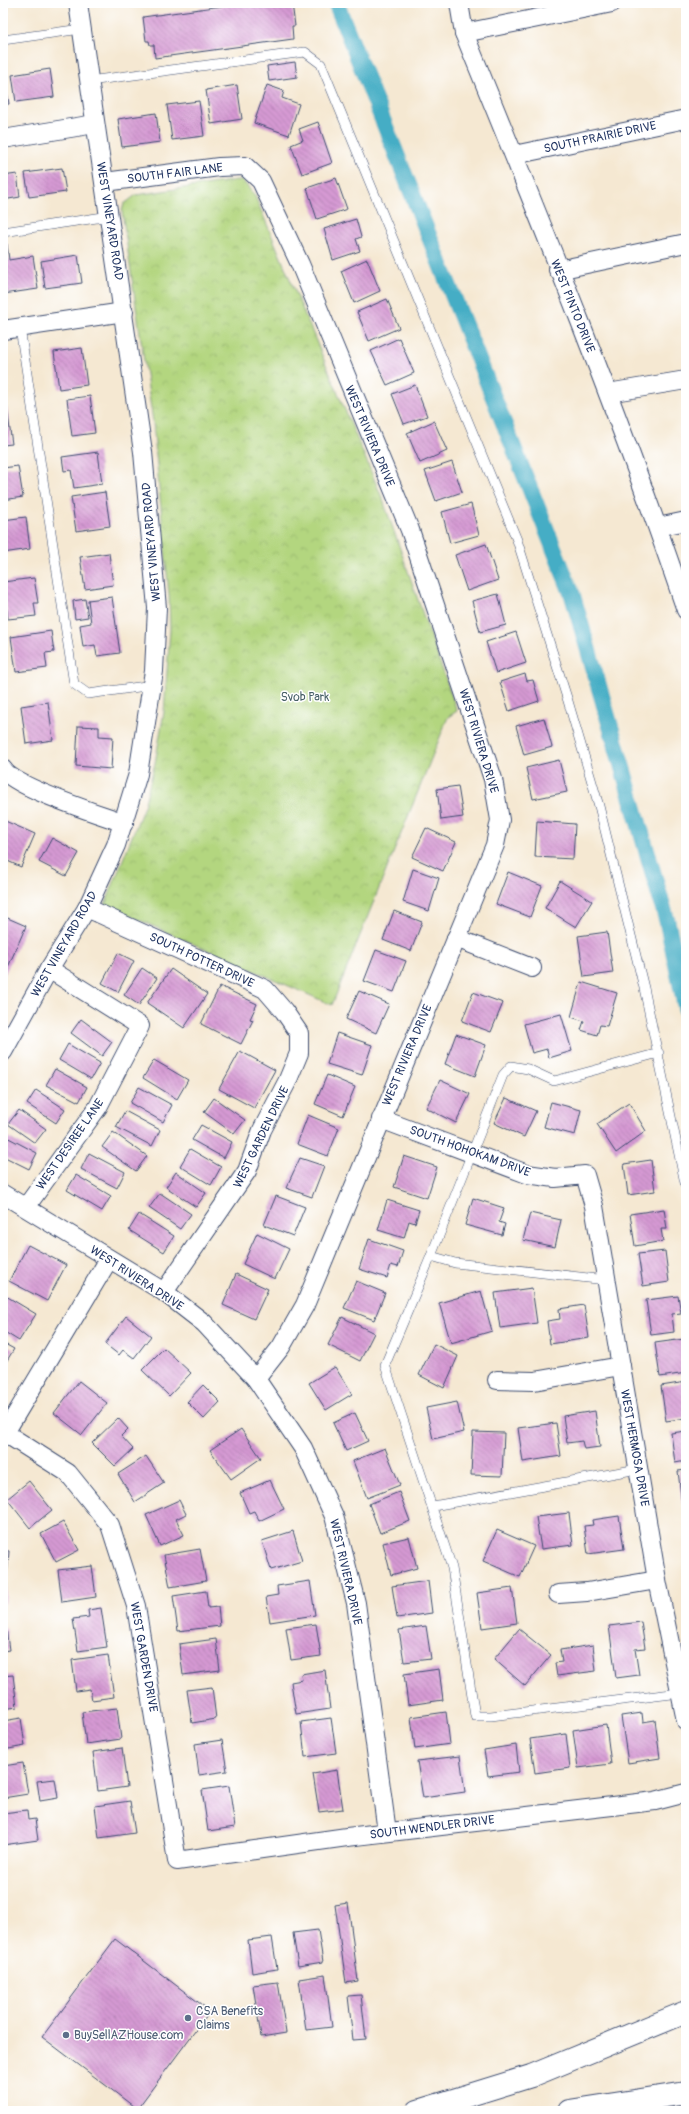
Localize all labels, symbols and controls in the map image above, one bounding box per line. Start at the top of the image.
street label: SOUTH PRAIRIE DRIVE [542,118,658,157]
street label: SOUTH FAIR LANE [126,160,224,187]
street label: WEST VINEYARD ROAD [93,161,126,282]
street label: WEST PINTO DRIVE [547,257,598,355]
street label: WEST RIVIERA DRIVE [341,383,398,489]
street label: WEST VINEYARD ROAD [139,481,164,602]
street label: WEST RIVIERA DRIVE [455,687,502,795]
park label: Svob Park [281,690,329,705]
street label: WEST VINEYARD ROAD [28,888,101,1000]
street label: SOUTH POTTER DRIVE [147,930,257,991]
street label: WEST RIVIERA DRIVE [379,1002,436,1108]
street label: WEST GARDEN DRIVE [230,1084,293,1191]
street label: WEST DESIREE LANE [33,1096,107,1193]
street label: SOUTH HOHOKAM DRIVE [407,1123,532,1180]
street label: WEST RIVIERA DRIVE [87,1243,186,1314]
street label: WEST HERMOSA DRIVE [617,1388,652,1508]
street label: WEST RIVIERA DRIVE [326,1518,365,1627]
street label: WEST GARDEN DRIVE [126,1601,161,1713]
street label: SOUTH WENDLER DRIVE [369,1812,495,1843]
place label: CSA Benefits Claims [196,2004,264,2033]
marker: CSA Benefits Claims [183,2013,193,2023]
place label: BuySellAZHouse.com [74,2028,184,2043]
marker: BuySellAZHouse.com [61,2030,71,2040]

